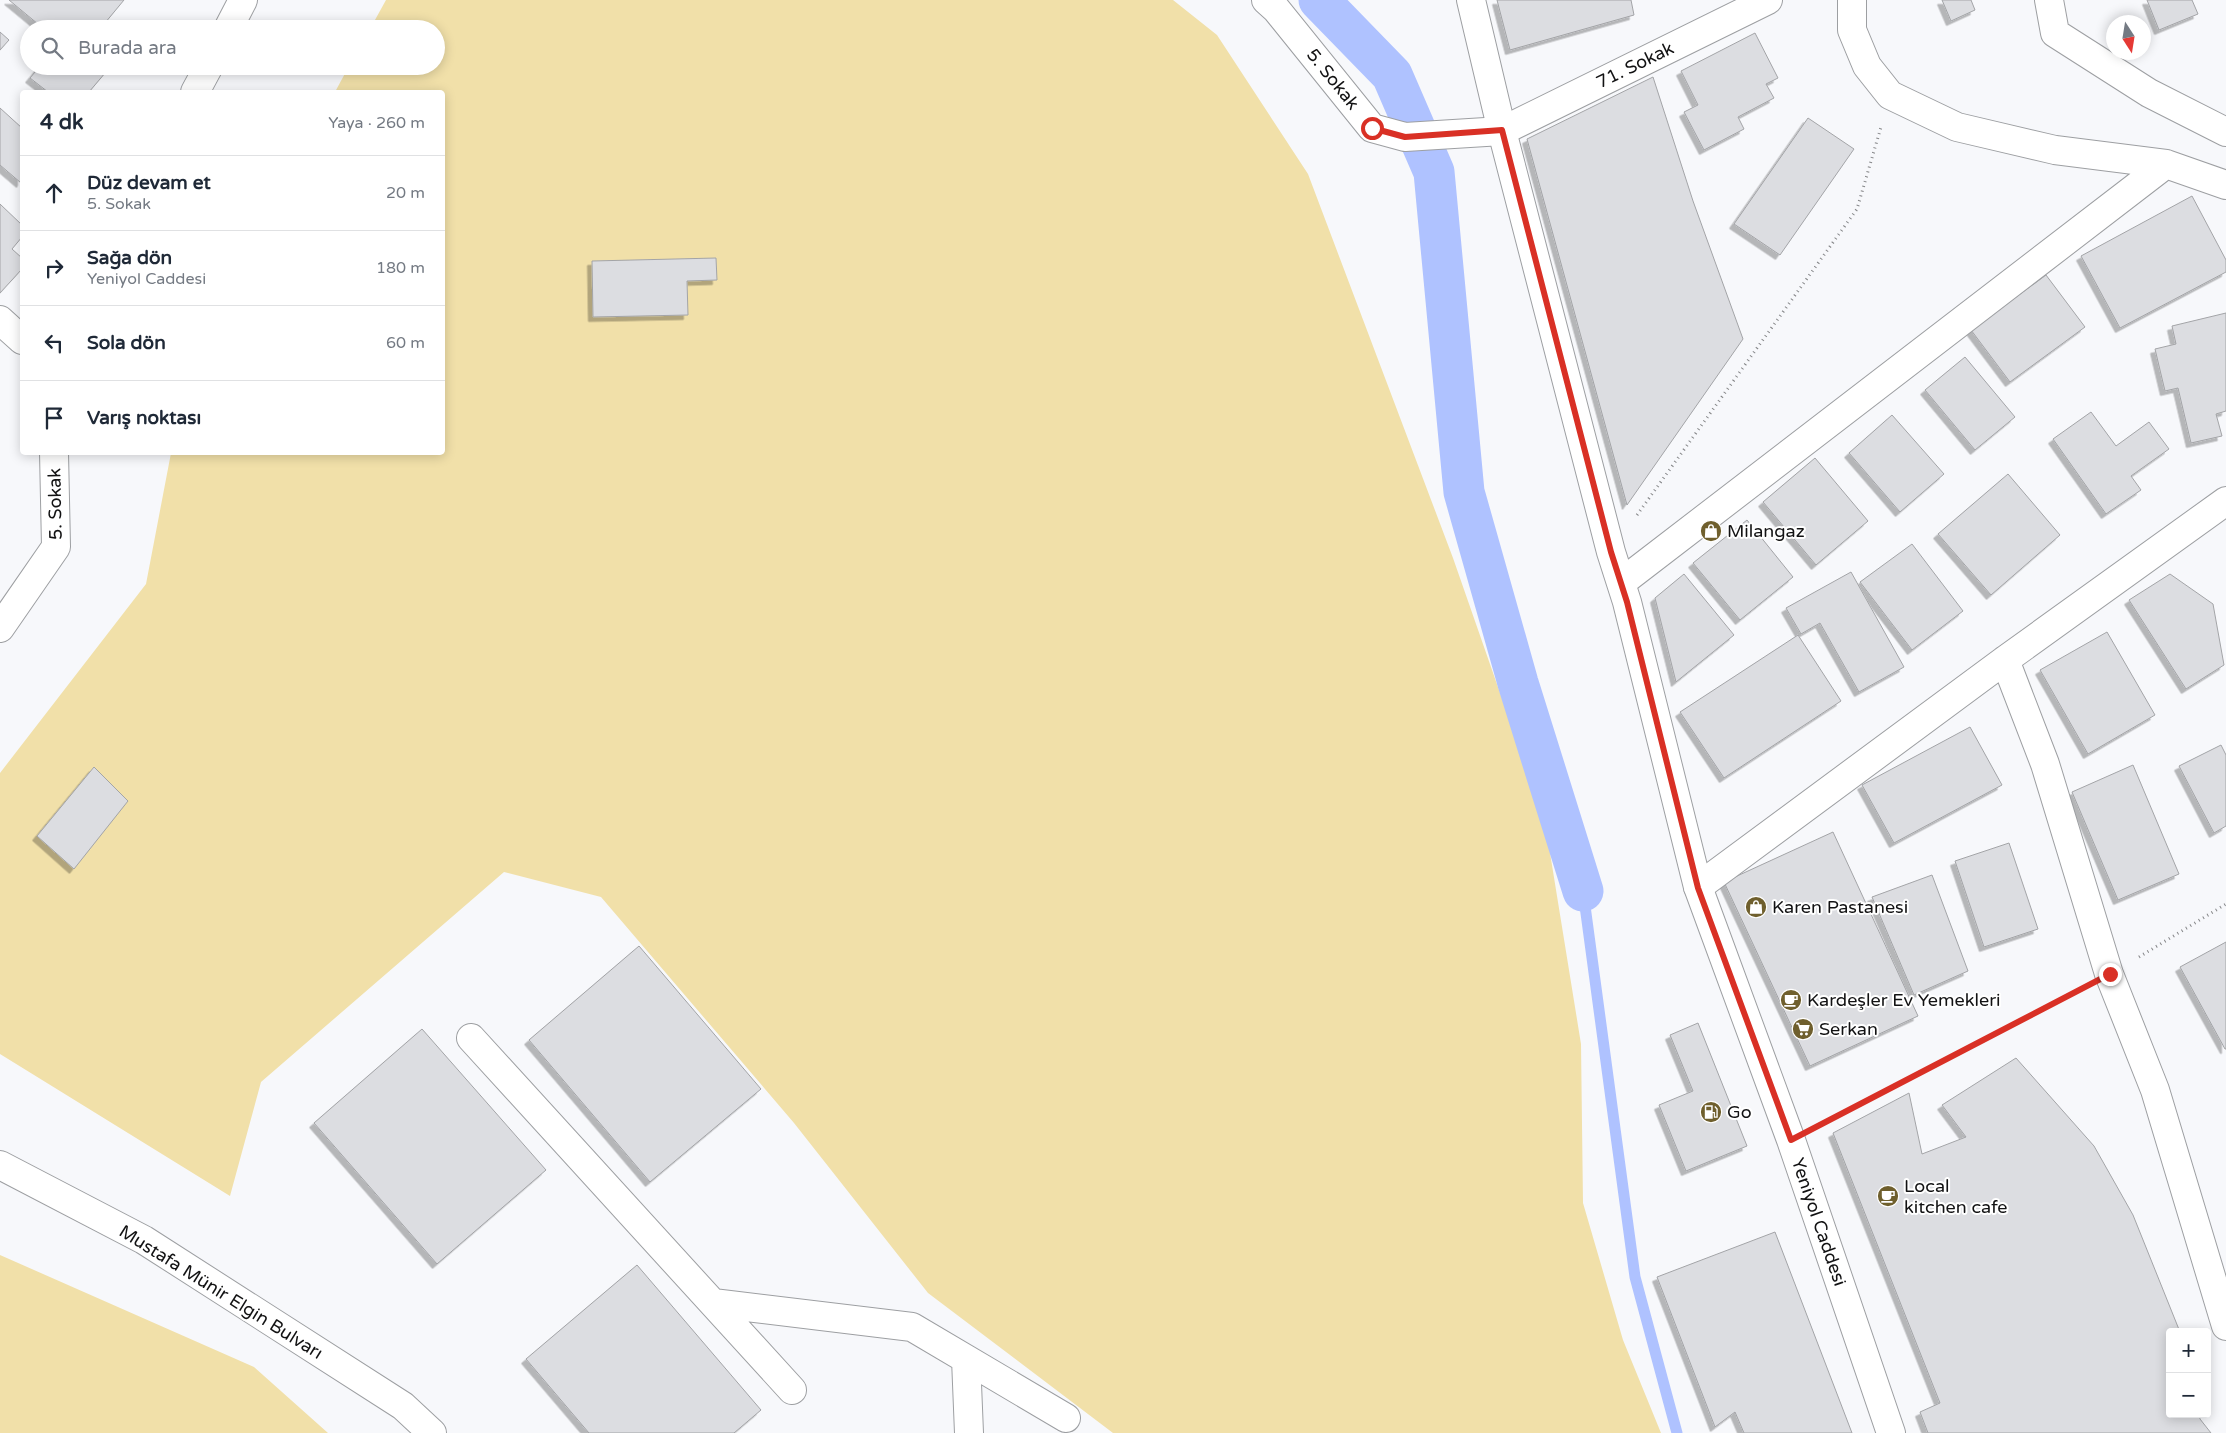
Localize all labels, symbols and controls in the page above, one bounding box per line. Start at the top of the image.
north arrow [2106,15,2151,60]
search box [20,20,445,75]
icon: search [38,34,66,62]
text: Burada ara [78,37,177,59]
street label: 71. Sokak [1593,37,1678,93]
street label: 5. Sokak [1302,44,1364,114]
text: 4 dk [40,110,83,135]
text: Yaya · 260 m [328,113,425,133]
route start [1361,117,1384,140]
text: Düz devam et [87,172,211,194]
icon: ahead [40,179,68,207]
text: 20 m [386,183,425,203]
text: 5. Sokak [87,194,151,214]
text: Sağa dön [87,247,172,269]
icon: right [40,254,68,282]
text: 180 m [376,258,425,278]
text: Yeniyol Caddesi [87,269,206,289]
icon: left [40,329,68,357]
text: Sola dön [87,332,166,354]
text: 60 m [386,333,425,353]
icon: arrive [40,404,68,432]
text: Varış noktası [87,407,201,429]
street label: 5. Sokak [43,468,67,540]
shop icon: Milangaz [1699,519,1723,543]
place label: Milangaz [1727,520,1805,542]
shop icon: Karen Pastanesi [1744,895,1768,919]
place label: Karen Pastanesi [1772,896,1908,918]
route end [2099,963,2122,986]
cafe icon: Kardeşler Ev Yemekleri [1779,988,1803,1012]
place label: Kardeşler Ev Yemekleri [1807,989,2001,1011]
supermarket icon: Serkan [1791,1017,1815,1041]
place label: Serkan [1819,1018,1878,1040]
fuel station icon: Go [1699,1100,1723,1124]
place label: Go [1727,1101,1752,1123]
street label: Yeniyol Caddesi [1787,1155,1851,1289]
place label: Local kitchen cafe [1904,1175,2007,1218]
cafe icon: Local kitchen cafe [1876,1184,1900,1208]
street label: Mustafa Münir Elgin Bulvarı [115,1220,327,1364]
map controls [2166,1328,2211,1418]
button: + [2166,1328,2211,1373]
button: − [2166,1373,2211,1418]

